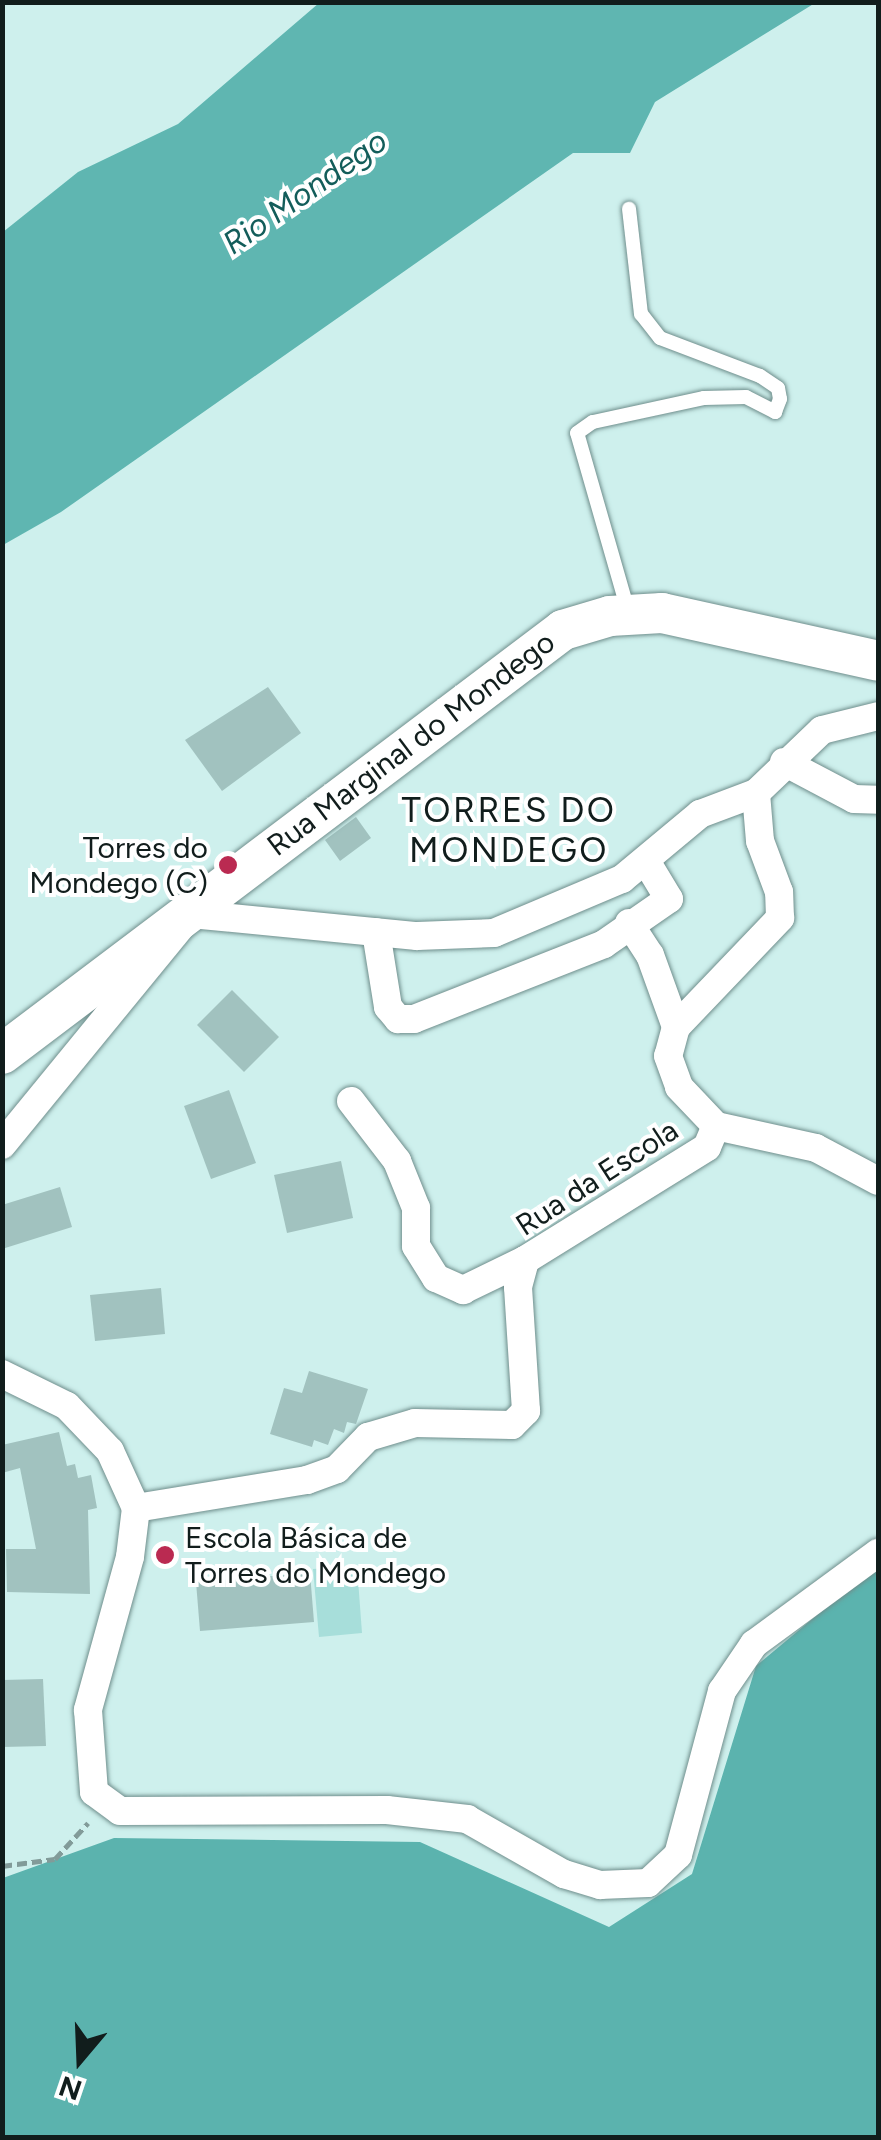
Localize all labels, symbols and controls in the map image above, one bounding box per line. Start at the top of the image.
water label: Rio Mondego [216,121,394,263]
street label: Rua Marginal do Mondego [260,624,562,864]
district label: TORRES DO MONDEGO [402,789,616,871]
place label: Torres do Mondego (C) [29,830,208,900]
marker: Torres do Mondego (C) [217,854,239,876]
street label: Rua da Escola [509,1112,685,1244]
place label: Escola Básica de Torres do Mondego [185,1520,446,1590]
marker: Escola Básica de Torres do Mondego [154,1544,176,1566]
north arrow [30,2010,130,2110]
text: N [54,2069,86,2108]

